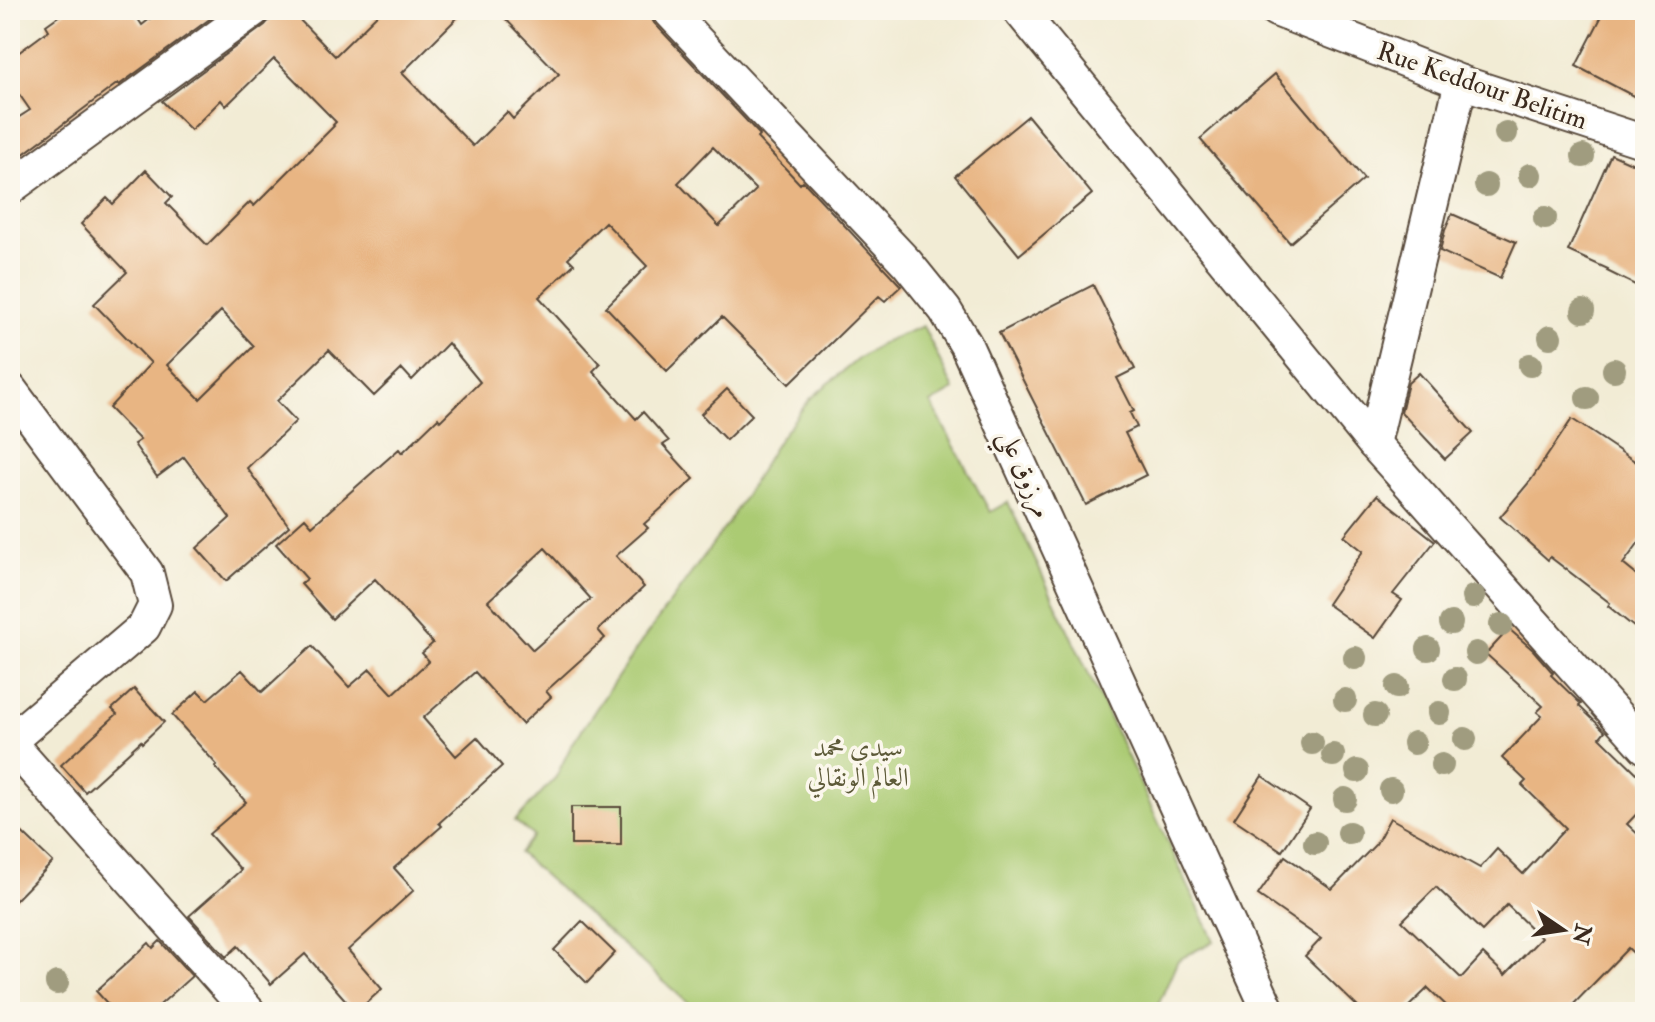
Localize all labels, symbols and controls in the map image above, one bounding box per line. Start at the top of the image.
street label: Rue Keddour Belitim [1373,35,1591,137]
street label: مرزوق علي [984,425,1058,526]
park label: سيدي محمد العالم الونقالي [807,732,909,800]
north arrow [1523,890,1603,970]
text: N [1566,921,1598,947]

